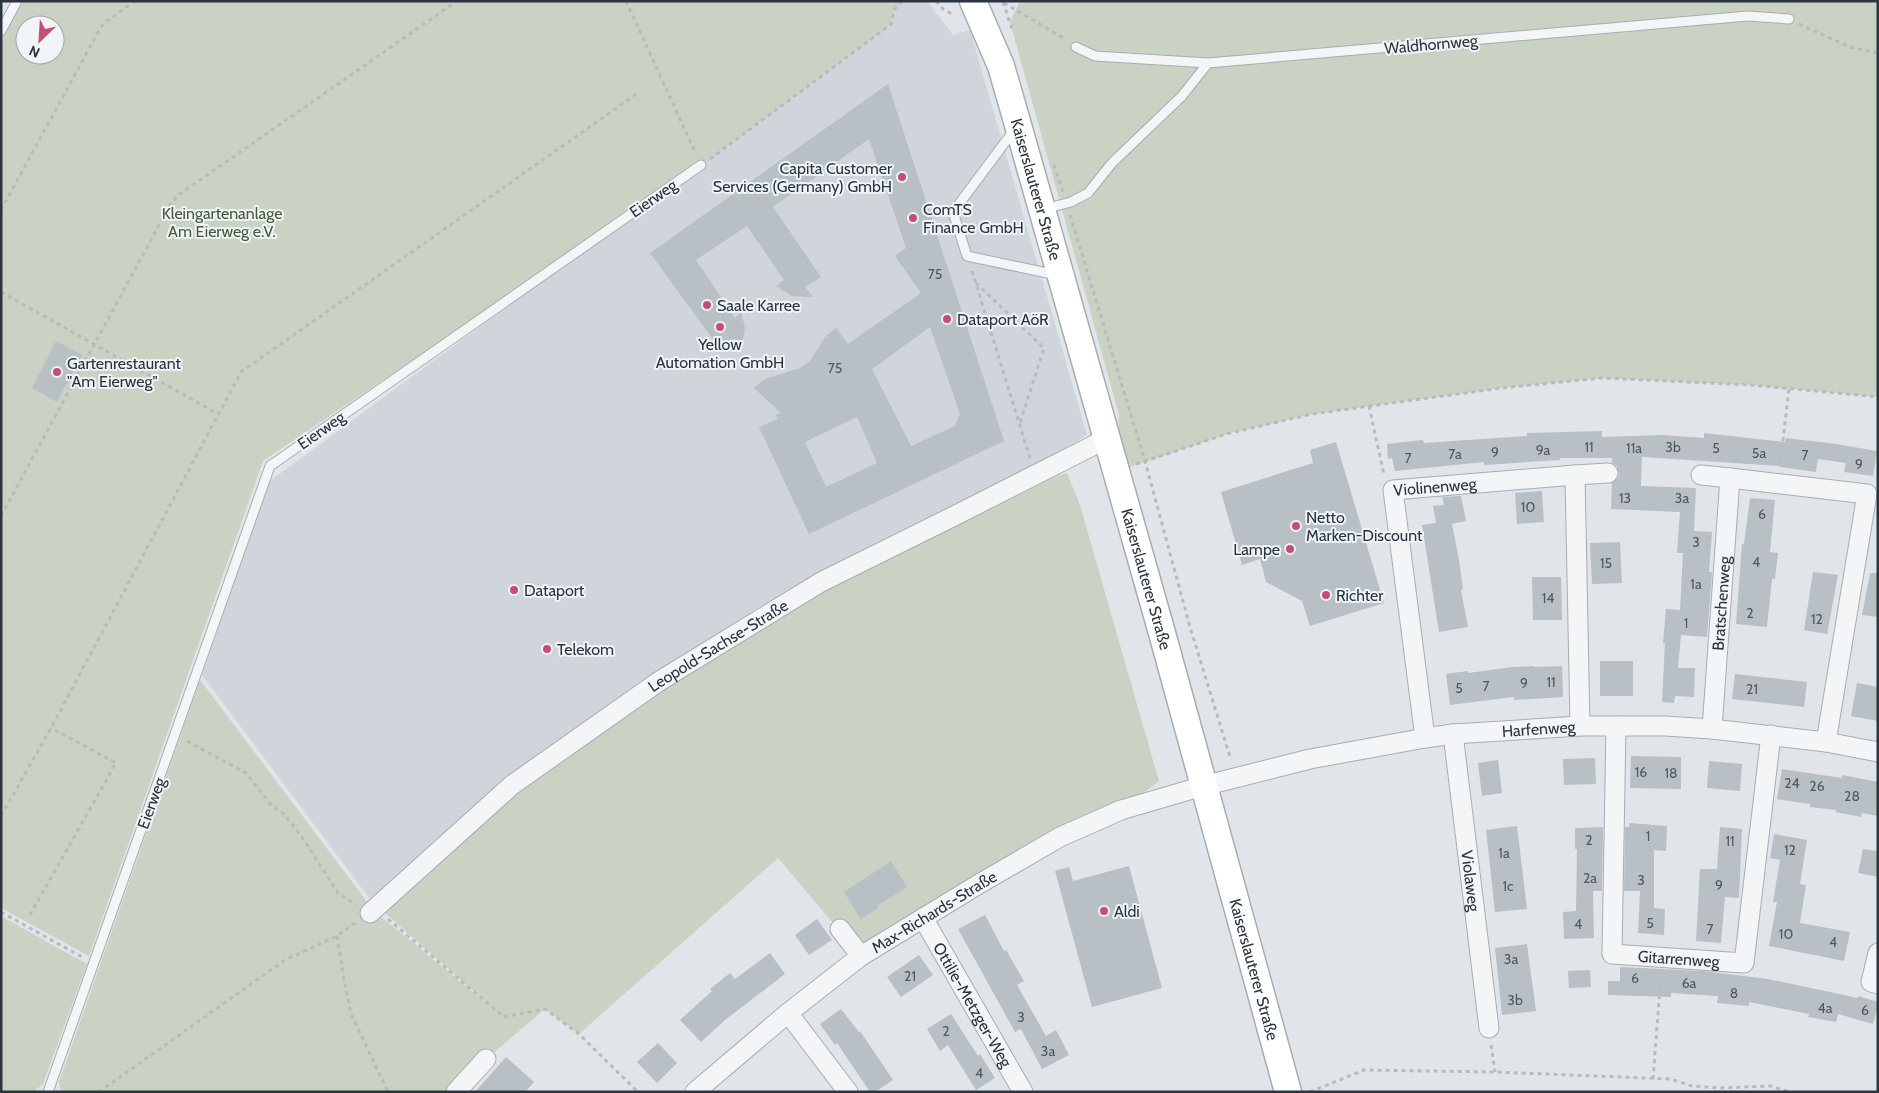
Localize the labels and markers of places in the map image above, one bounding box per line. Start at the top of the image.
place label: Capita Customer Services (Germany) GmbH [713,159,893,196]
marker: Capita Customer Services (Germany) GmbH [896,171,908,183]
place label: ComTS Finance GmbH [923,200,1024,237]
marker: ComTS Finance GmbH [907,212,919,224]
place label: Saale Karree [717,296,800,315]
marker: Saale Karree [701,299,713,311]
place label: Dataport AöR [957,310,1049,329]
marker: Dataport AöR [941,313,953,325]
marker: Yellow Automation GmbH [714,321,726,333]
place label: Yellow Automation GmbH [656,335,784,372]
place label: Gartenrestaurant "Am Eierweg" [67,354,182,391]
marker: Gartenrestaurant "Am Eierweg" [51,366,63,378]
place label: Netto Marken-Discount [1306,508,1423,545]
marker: Netto Marken-Discount [1290,520,1302,532]
place label: Lampe [1233,540,1280,559]
marker: Lampe [1284,543,1296,555]
place label: Dataport [524,581,585,600]
marker: Dataport [508,584,520,596]
place label: Richter [1336,586,1384,605]
marker: Richter [1320,589,1332,601]
place label: Telekom [557,640,614,659]
marker: Telekom [541,643,553,655]
place label: Aldi [1114,902,1140,921]
marker: Aldi [1098,905,1110,917]

